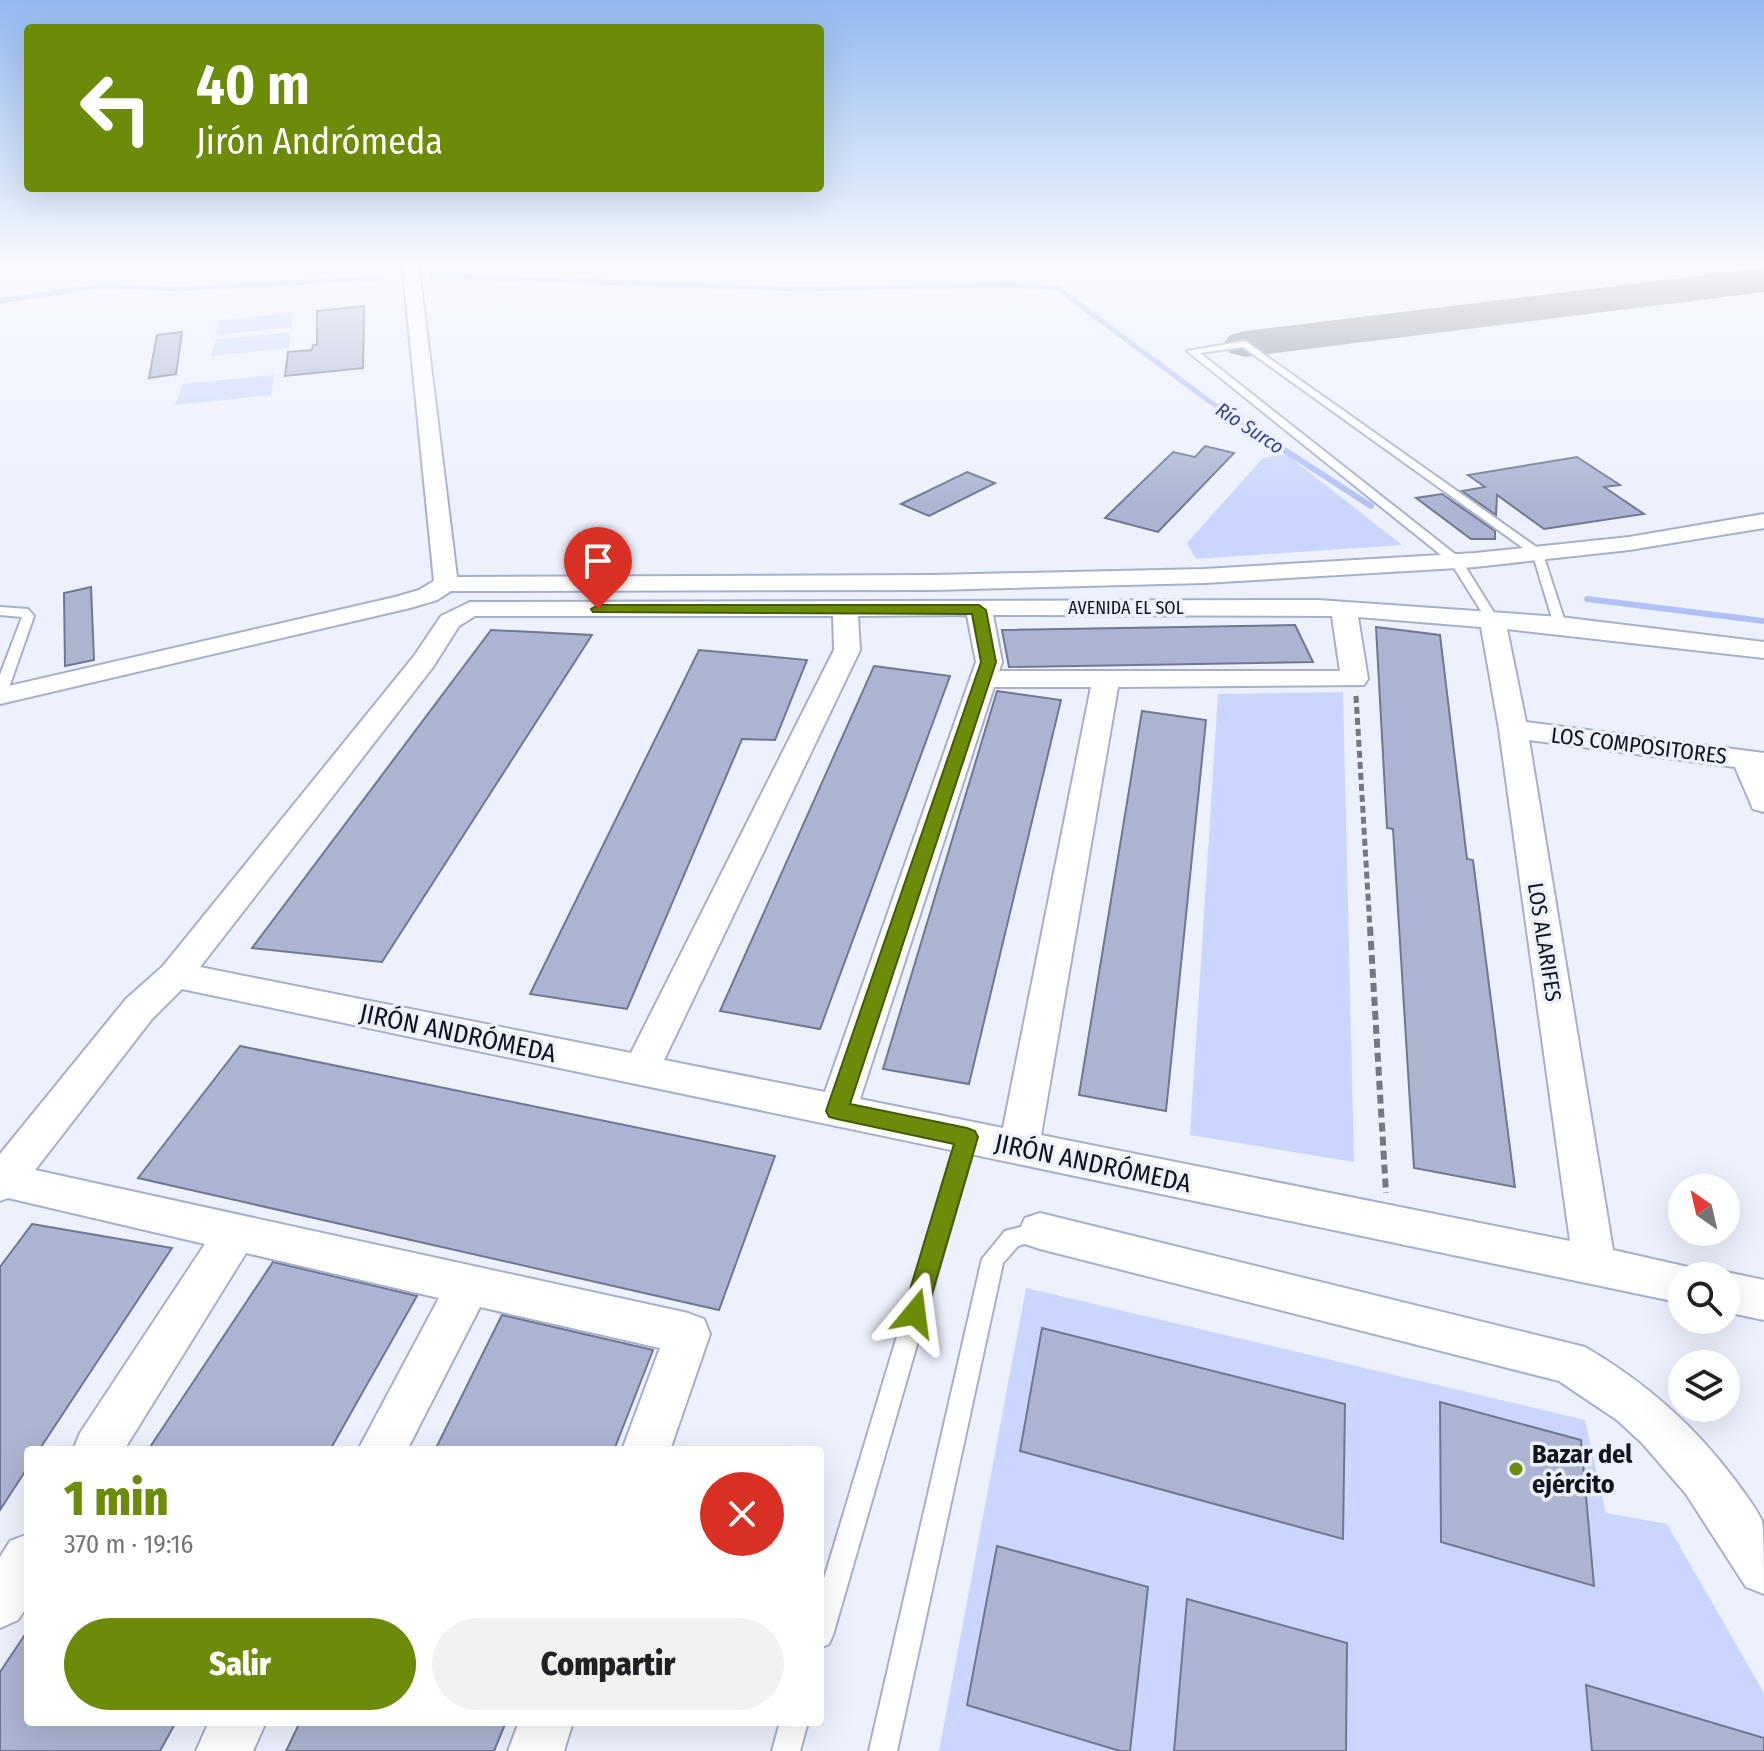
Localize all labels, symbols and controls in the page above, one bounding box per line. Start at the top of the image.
text: 40 m [196,52,310,119]
icon: left [64,56,168,160]
text: Jirón Andrómeda [196,120,443,164]
water label: Río Surco [1212,397,1288,459]
pin [564,527,632,609]
icon: arrive [576,539,620,583]
street label: AVENIDA EL SOL [1068,597,1184,619]
street label: LOS COMPOSITORES [1549,721,1728,770]
street label: LOS ALARIFES [1522,881,1567,1004]
street label: JIRÓN ANDRÓMEDA [357,998,559,1069]
street label: JIRÓN ANDRÓMEDA [992,1128,1194,1199]
north arrow [1668,1174,1740,1246]
map controls [1668,1174,1740,1422]
button: search [1668,1262,1740,1334]
position arrow [873,1271,957,1355]
button: layers [1668,1350,1740,1422]
place label: Bazar del ejército [1532,1439,1633,1500]
marker: Bazar del ejército [1507,1460,1525,1478]
text: 1 min [64,1470,168,1528]
button: close [700,1472,784,1556]
text: 370 m · 19:16 [64,1529,193,1560]
button: Salir [64,1618,416,1710]
button: Compartir [432,1618,784,1710]

